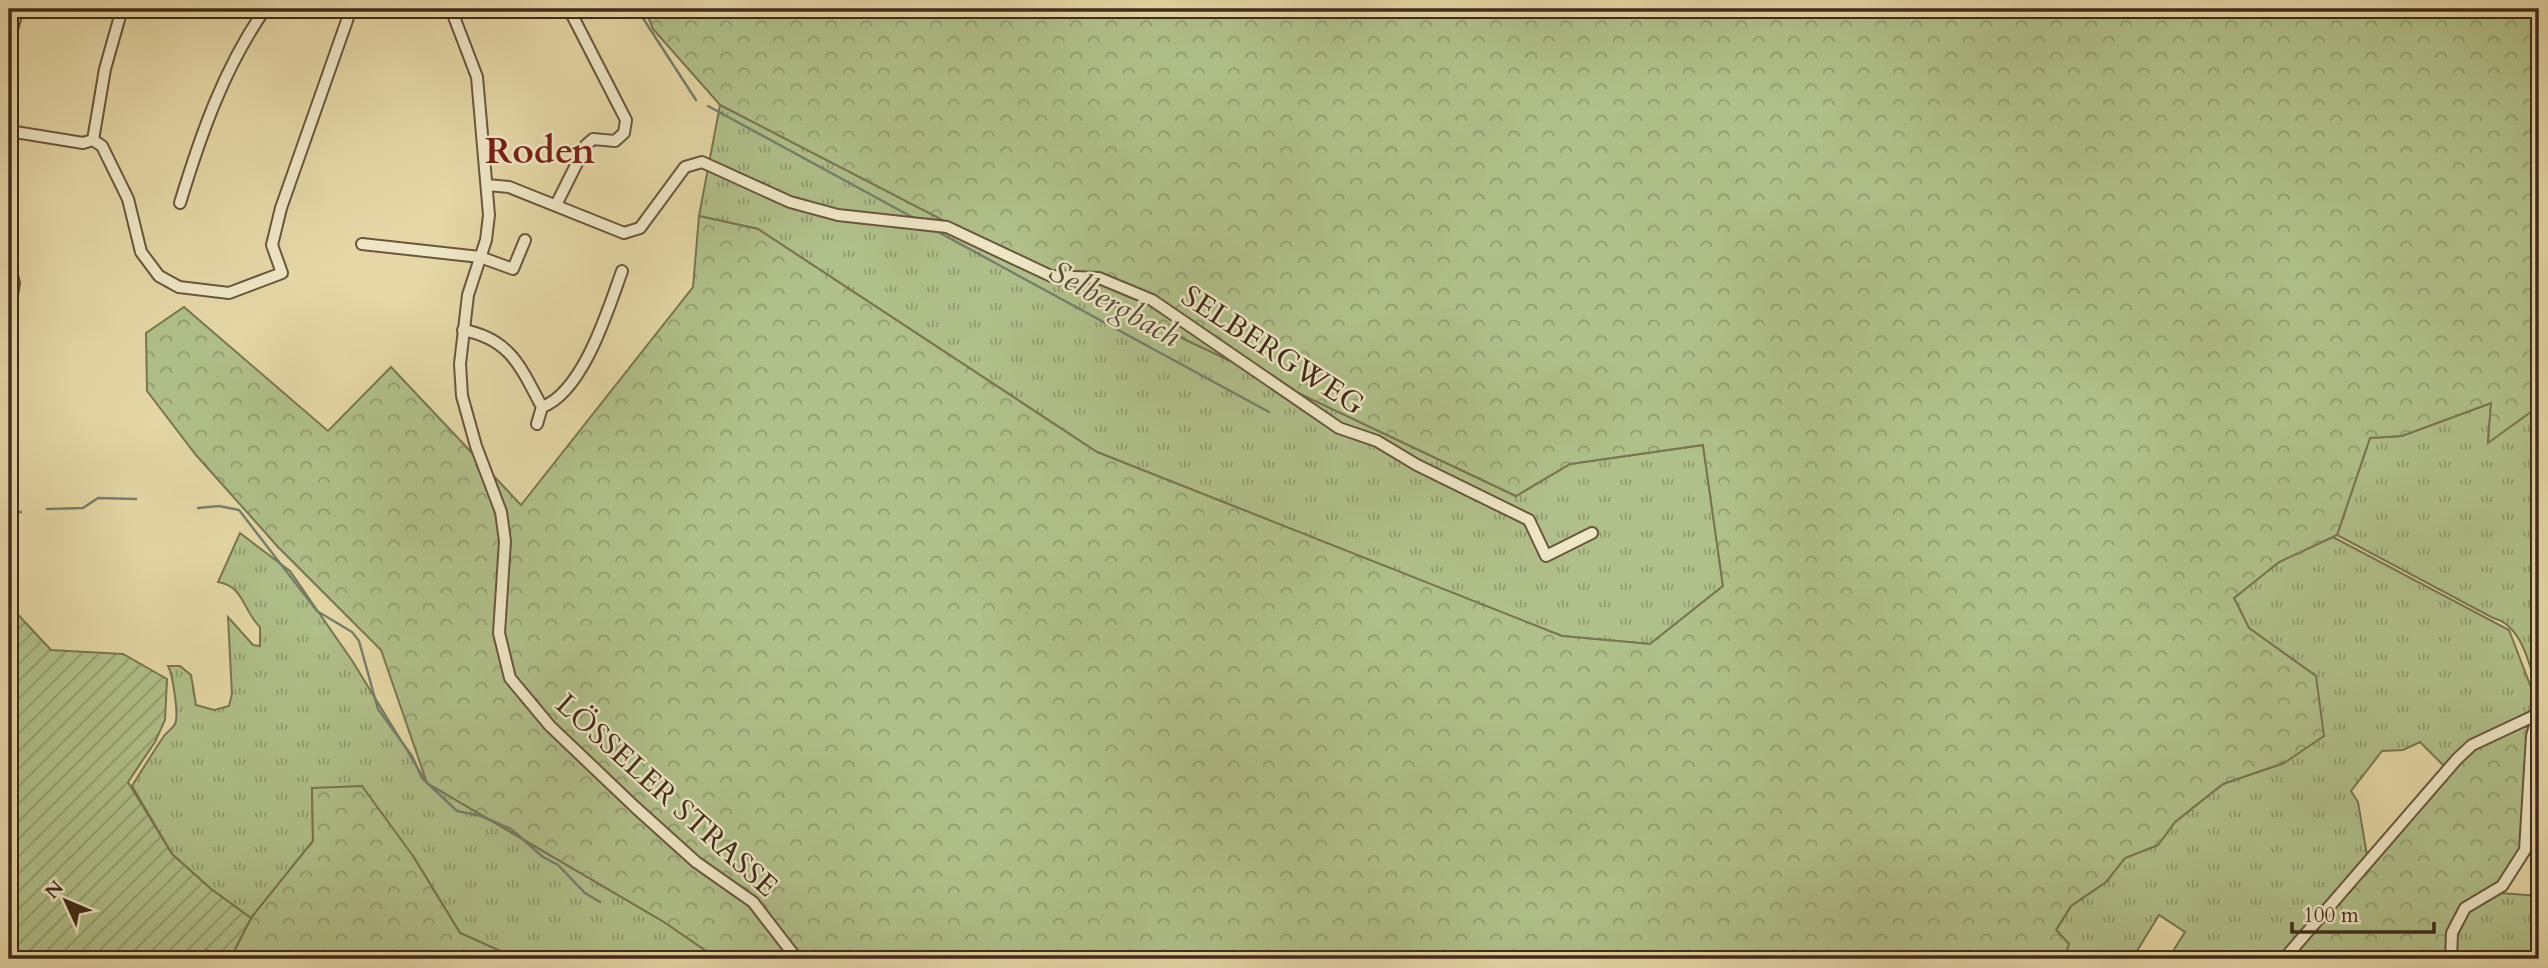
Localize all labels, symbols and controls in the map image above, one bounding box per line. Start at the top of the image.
district label: Roden [485,126,595,176]
water label: Selbergbach [1041,250,1188,358]
street label: SELBERGWEG [1173,276,1372,425]
street label: LÖSSELER STRASSE [547,684,787,906]
north arrow [32,866,102,936]
text: N [39,875,70,905]
scale bar [2292,891,2434,935]
text: 100 m [2303,901,2359,930]

